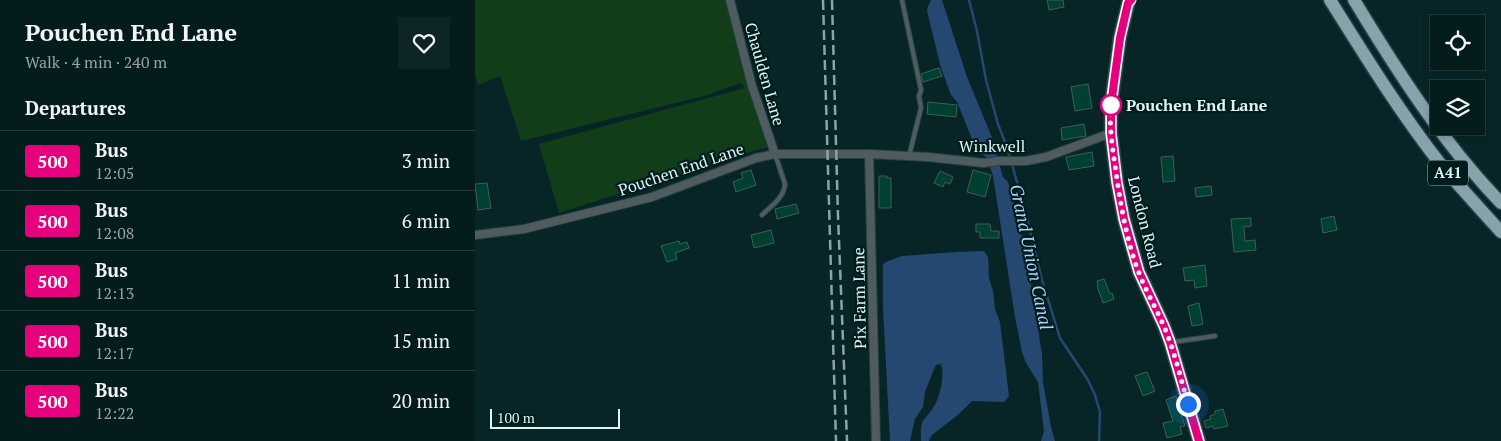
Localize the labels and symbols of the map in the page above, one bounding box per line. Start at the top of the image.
street label: Chaulden Lane [740,20,790,128]
marker: Pouchen End Lane [1100,94,1122,116]
place label: Pouchen End Lane [1126,94,1268,116]
street label: Winkwell [959,135,1026,157]
street label: Pouchen End Lane [615,137,747,201]
road number: A41 [1428,160,1468,186]
street label: London Road [1123,174,1167,270]
water label: Grand Union Canal [1005,182,1059,332]
street label: Pix Farm Lane [847,247,871,349]
your location [1176,392,1201,417]
scale bar [490,406,620,429]

